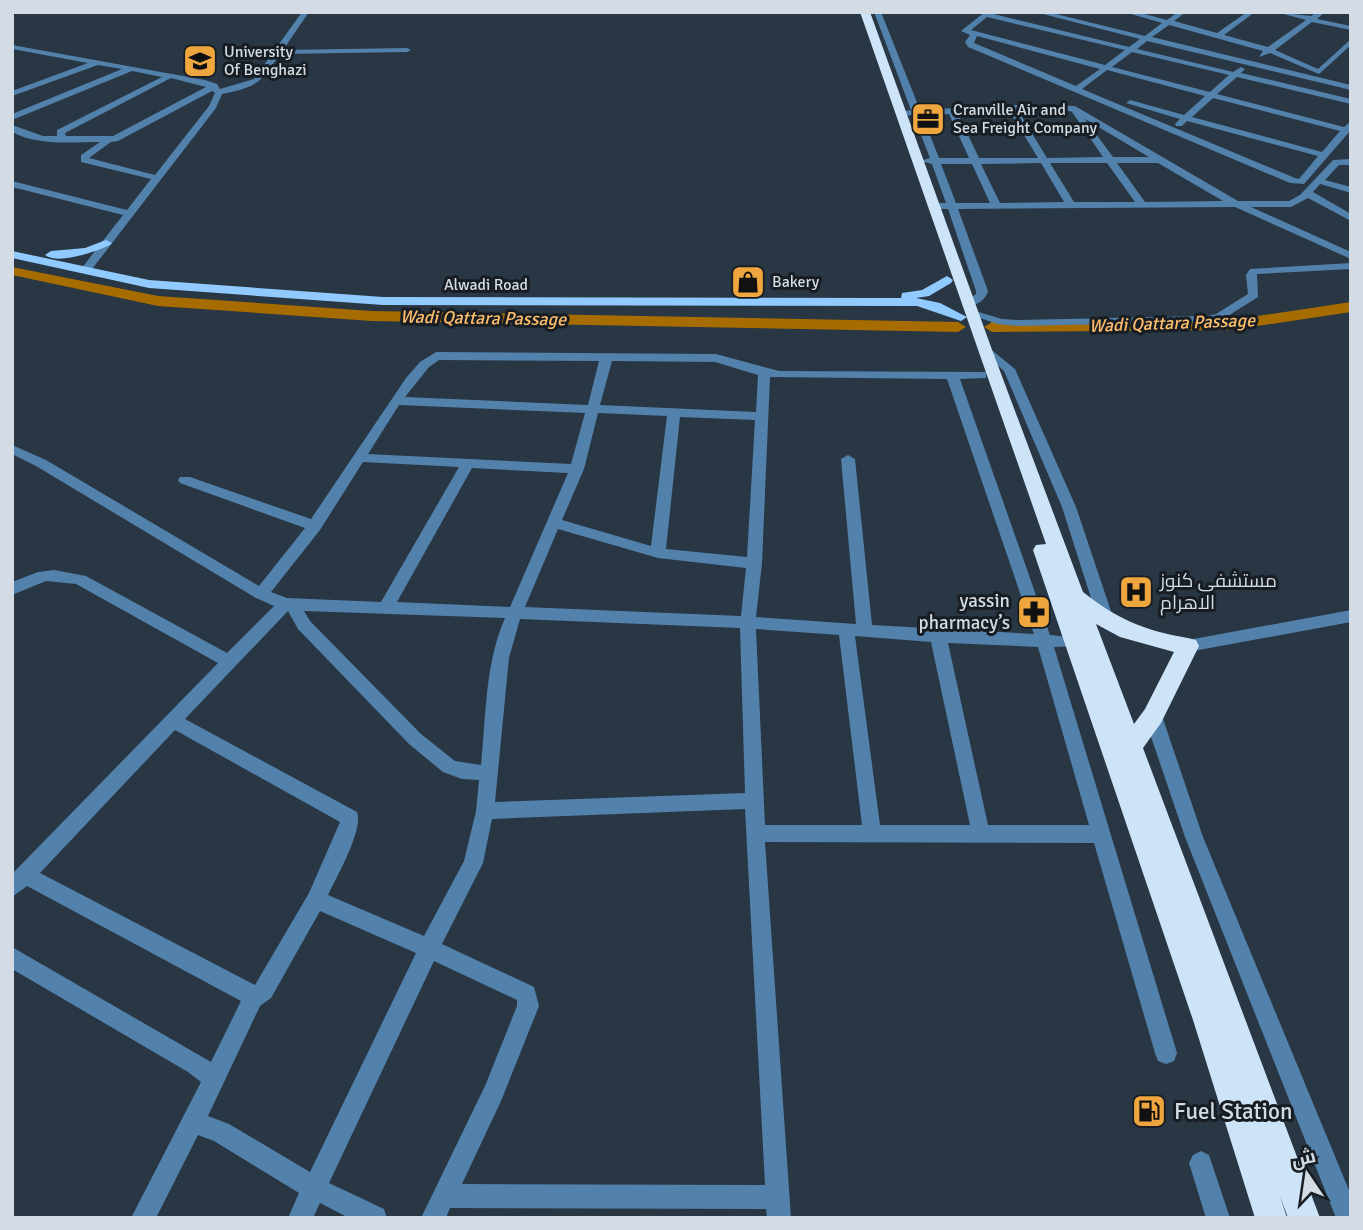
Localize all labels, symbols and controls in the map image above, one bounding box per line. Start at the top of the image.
school or university icon: University Of Benghazi [181,42,219,80]
place label: University Of Benghazi [224,42,307,80]
office icon: Cranville Air and Sea Freight Company [909,100,947,138]
place label: Cranville Air and Sea Freight Company [953,100,1097,138]
shop icon: Bakery [729,263,767,301]
place label: Bakery [772,272,820,292]
street label: Alwadi Road [444,275,528,295]
water label: Wadi Qattara Passage [400,306,567,330]
water label: Wadi Qattara Passage [1089,309,1256,337]
place label: مستشفى كنوز الاهرام [1159,569,1277,616]
hospital icon: مستشفى كنوز الاهرام [1117,573,1155,611]
place label: yassin pharmacy’s [919,589,1010,635]
pharmacy icon: yassin pharmacy’s [1015,593,1053,631]
fuel station icon: Fuel Station [1130,1092,1168,1130]
place label: Fuel Station [1174,1097,1292,1126]
north arrow [1272,1139,1342,1209]
text: ش [1289,1144,1318,1173]

